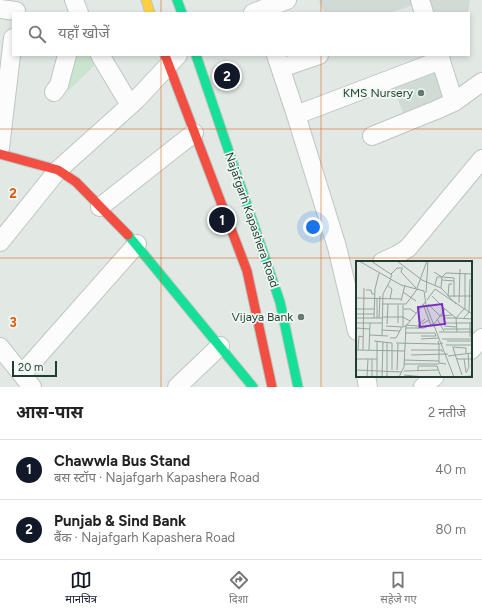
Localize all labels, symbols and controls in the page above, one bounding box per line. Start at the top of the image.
search box [12,12,470,56]
icon: search [26,23,48,45]
text: यहाँ खोजें [58,24,110,42]
pin: 2 [214,61,240,91]
place label: KMS Nursery [343,86,414,100]
marker: KMS Nursery [416,88,426,98]
street label: Najafgarh Kapashera Road [222,151,282,289]
text: 2 [9,186,17,201]
pin: 1 [209,205,235,235]
your location [303,217,323,237]
inset map [356,261,472,377]
place label: Vijaya Bank [231,310,293,324]
marker: Vijaya Bank [296,312,306,322]
text: 3 [9,315,17,330]
scale bar [12,359,57,378]
text: 20 m [18,361,43,374]
text: आस-पास [16,402,83,422]
text: 2 नतीजे [428,405,466,420]
text: Chawwla Bus Stand [54,452,190,470]
text: 1 [26,462,32,477]
text: 40 m [435,462,466,477]
text: बस स्टॉप · Najafgarh Kapashera Road [54,470,260,485]
text: Punjab & Sind Bank [54,512,186,530]
text: 2 [25,522,33,537]
text: 80 m [435,522,466,537]
text: बैंक · Najafgarh Kapashera Road [54,530,235,545]
tab: मानचित्र [65,569,97,607]
tab: दिशा [228,569,250,607]
tab: सहेजे गए [380,569,417,607]

